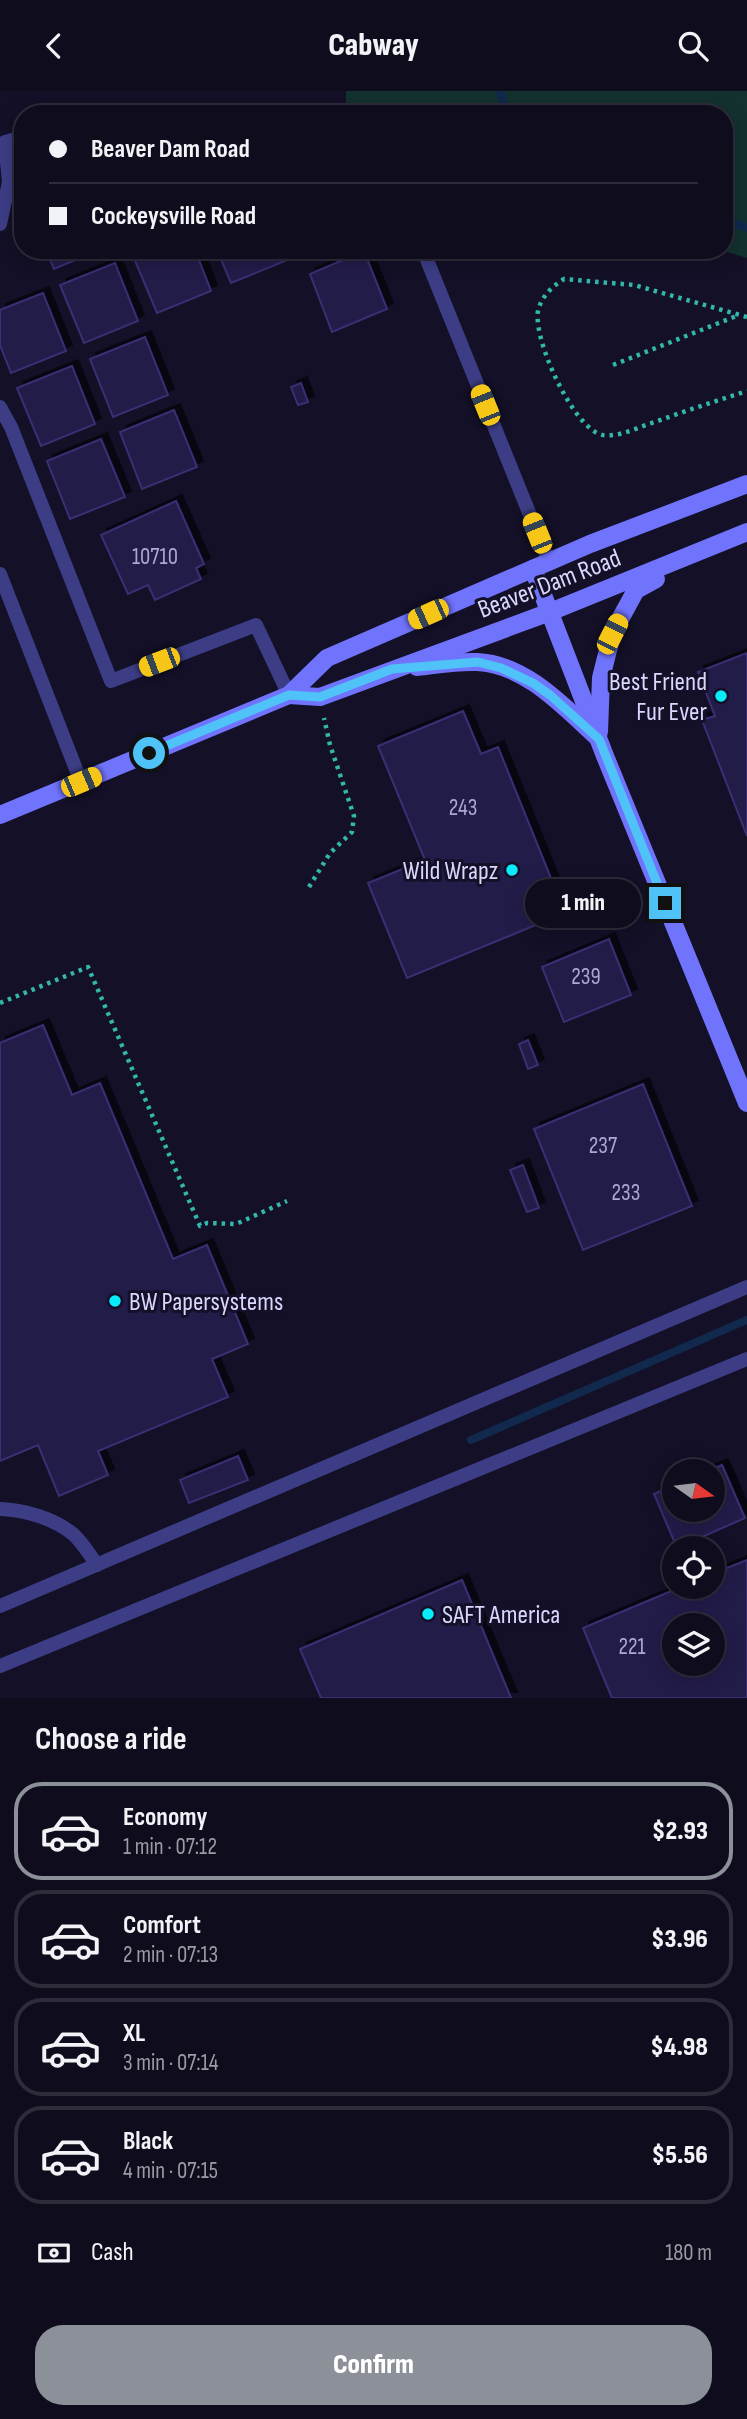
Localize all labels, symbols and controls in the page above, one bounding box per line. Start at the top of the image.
text: Cabway [328,26,419,65]
icon: back [35,27,73,65]
icon: search [674,27,712,65]
text: Beaver Dam Road [91,134,250,165]
text: Cockeysville Road [91,201,256,232]
car [468,382,503,428]
car [520,510,555,556]
house number: 10710 [132,543,178,571]
street label: Beaver Dam Road [474,543,625,626]
car [405,596,452,632]
car [594,611,631,657]
car [136,645,183,679]
place label: Best Friend Fur Ever [609,667,708,728]
marker: Best Friend Fur Ever [713,688,729,704]
route start [133,737,165,769]
car [58,764,105,800]
house number: 243 [449,794,477,822]
place label: Wild Wrapz [403,856,498,887]
marker: Wild Wrapz [504,862,520,878]
callout: 1 min [525,879,640,927]
route end [649,887,681,919]
text: 1 min [561,889,605,917]
house number: 239 [571,963,601,991]
house number: 237 [589,1132,617,1160]
house number: 233 [612,1179,640,1207]
place label: BW Papersystems [129,1287,283,1318]
marker: BW Papersystems [107,1293,123,1309]
north arrow [662,1459,724,1523]
map controls [662,1459,725,1676]
button: locate [662,1536,725,1599]
place label: SAFT America [442,1600,560,1631]
marker: SAFT America [420,1606,436,1622]
button: layers [662,1613,725,1676]
house number: 221 [618,1633,646,1661]
text: Choose a ride [35,1720,187,1759]
icon: car [39,1800,102,1863]
text: Economy [123,1802,207,1833]
text: $2.93 [652,1816,708,1847]
text: 1 min · 07:12 [123,1833,217,1861]
icon: car [39,1908,102,1971]
text: Comfort [123,1910,201,1941]
text: $3.96 [651,1924,708,1955]
text: 2 min · 07:13 [123,1941,218,1969]
icon: car [39,2016,102,2079]
text: XL [123,2018,145,2049]
text: $4.98 [650,2032,708,2063]
text: 3 min · 07:14 [123,2049,218,2077]
icon: car [39,2124,102,2187]
text: Black [123,2126,173,2157]
text: $5.56 [652,2140,708,2171]
text: 4 min · 07:15 [123,2157,218,2185]
icon: cash [35,2234,73,2272]
text: Cash [91,2237,134,2268]
text: 180 m [665,2239,712,2267]
button: Confirm [35,2325,712,2405]

